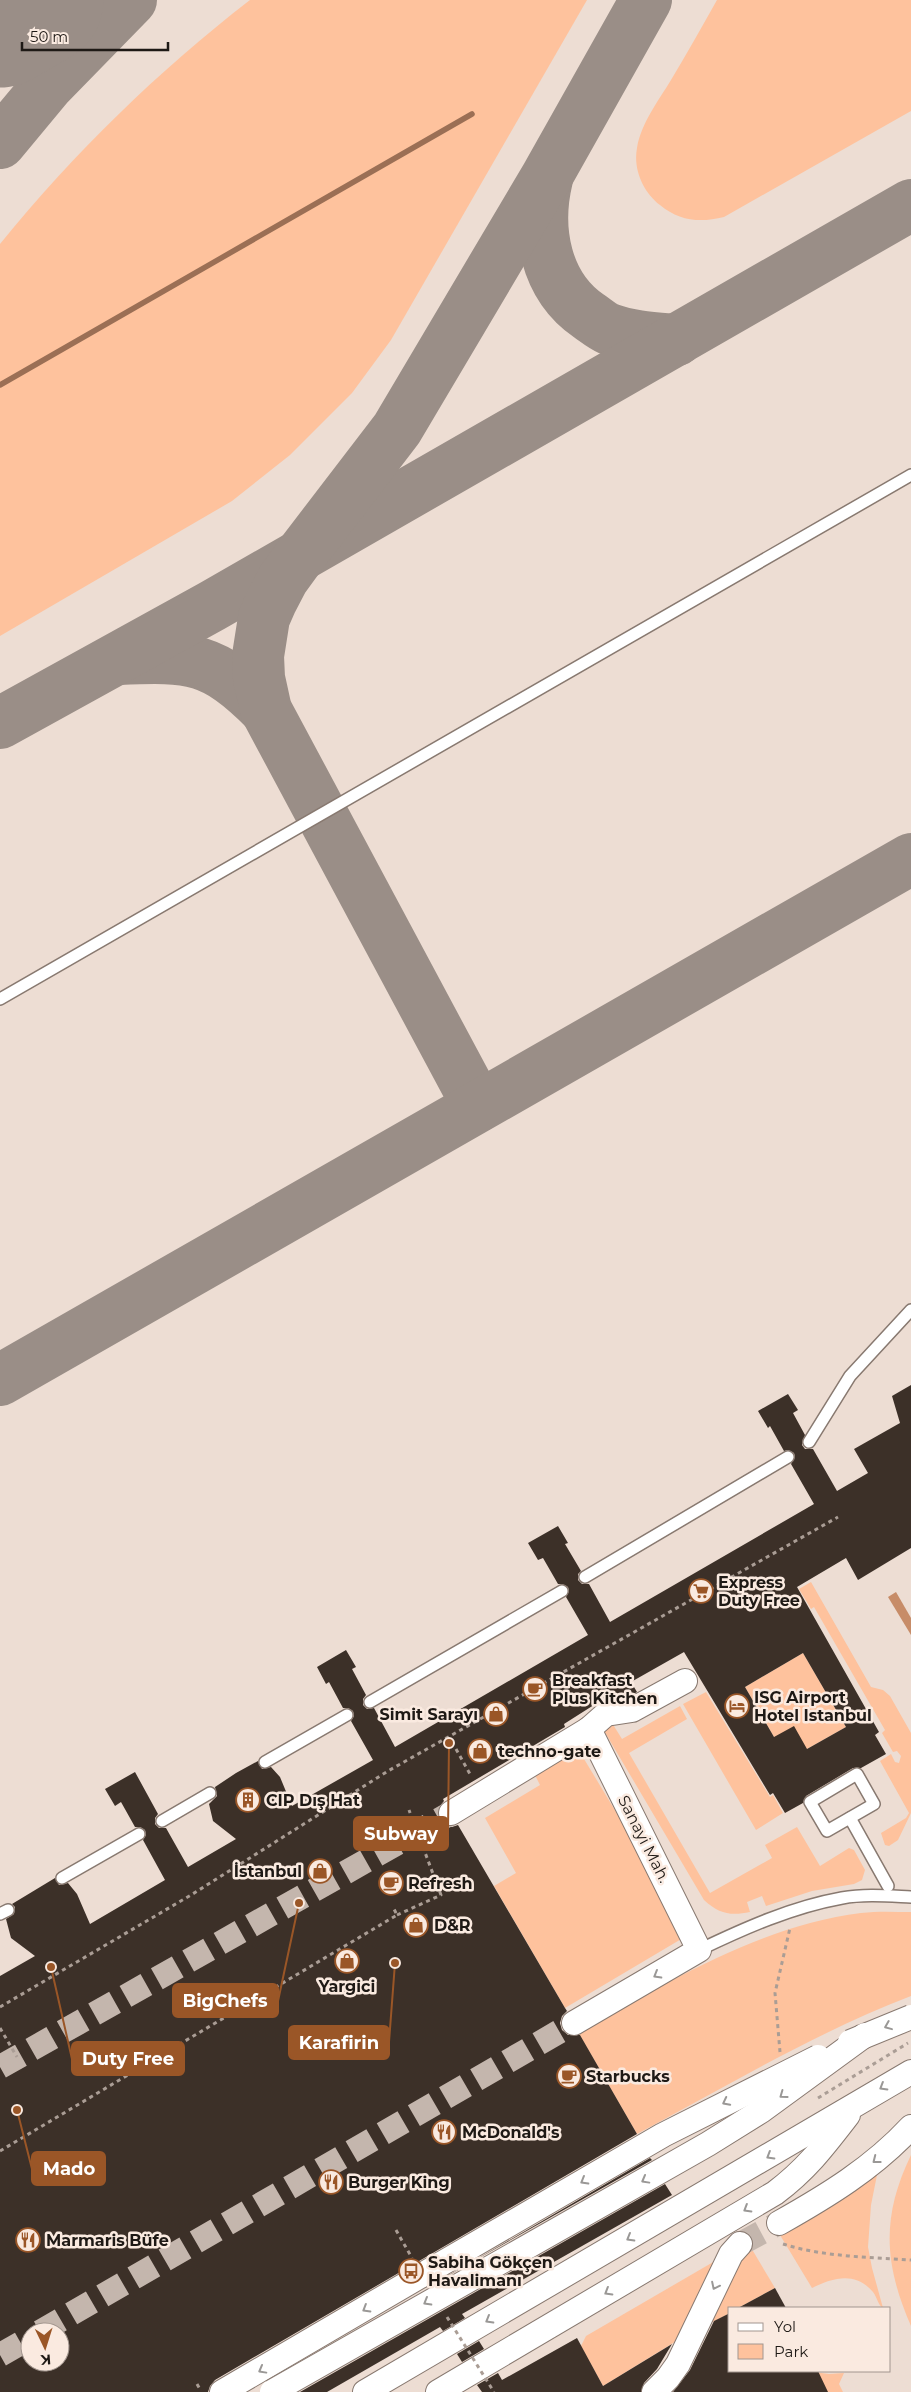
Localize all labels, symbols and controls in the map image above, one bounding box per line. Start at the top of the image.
scale bar [22,20,169,52]
text: 50 m [30,27,68,46]
place label: Express Duty Free [718,1573,800,1610]
supermarket icon: Express Duty Free [688,1578,714,1604]
place label: Breakfast Plus Kitchen [552,1671,658,1708]
cafe icon: Breakfast Plus Kitchen [522,1676,548,1702]
place label: ISG Airport Hotel Istanbul [754,1688,872,1725]
hotel icon: ISG Airport Hotel Istanbul [724,1693,750,1719]
shop icon: Simit Sarayı [483,1701,509,1727]
place label: Simit Sarayı [379,1705,478,1724]
shop icon: techno-gate [467,1738,493,1764]
place label: techno-gate [498,1742,601,1761]
building icon: CIP Dış Hat [235,1787,261,1813]
place label: CIP Dış Hat [266,1791,360,1811]
street label: Sanayi Mah. [614,1792,674,1886]
callout: Subway [354,1817,448,1850]
text: Subway [364,1823,438,1845]
shop icon: İstanbul [307,1858,333,1884]
place label: İstanbul [234,1862,302,1881]
cafe icon: Refresh [378,1870,404,1896]
place label: Refresh [408,1874,472,1893]
shop icon: D&R [403,1912,429,1938]
place label: D&R [434,1916,471,1935]
shop icon: Yargici [334,1948,360,1974]
one-way arrow [654,1968,663,1978]
place label: Yargici [318,1977,375,1996]
callout: BigChefs [173,1984,278,2017]
text: BigChefs [182,1990,268,2012]
one-way arrow [884,2019,893,2030]
callout: Karafirin [289,2026,389,2059]
text: Karafirin [299,2032,379,2054]
callout: Duty Free [72,2042,184,2075]
text: Duty Free [82,2048,174,2070]
cafe icon: Starbucks [556,2063,582,2089]
place label: Starbucks [586,2067,670,2086]
one-way arrow [880,2081,889,2091]
one-way arrow [779,2089,789,2098]
one-way arrow [723,2096,732,2106]
restaurant icon: McDonald's [431,2119,457,2145]
place label: McDonald's [462,2123,560,2142]
one-way arrow [766,2149,775,2159]
callout: Mado [32,2152,105,2185]
one-way arrow [872,2155,881,2164]
text: Mado [43,2158,96,2180]
restaurant icon: Burger King [318,2169,344,2195]
place label: Burger King [348,2173,450,2192]
one-way arrow [641,2173,650,2183]
one-way arrow [581,2174,590,2184]
one-way arrow [744,2202,753,2212]
restaurant icon: Marmaris Büfe [15,2227,41,2253]
place label: Marmaris Büfe [46,2231,169,2250]
one-way arrow [626,2232,635,2242]
place label: Sabiha Gökçen Havalimanı [428,2253,553,2290]
bus stop icon: Sabiha Gökçen Havalimanı [398,2258,424,2284]
one-way arrow [711,2281,721,2290]
one-way arrow [604,2285,613,2295]
one-way arrow [423,2296,432,2306]
one-way arrow [362,2302,371,2312]
legend [728,2307,891,2372]
one-way arrow [486,2313,495,2323]
text: Yol [774,2317,796,2336]
north arrow [20,2322,70,2372]
text: Park [774,2342,808,2361]
text: K [39,2351,52,2369]
one-way arrow [258,2363,267,2373]

